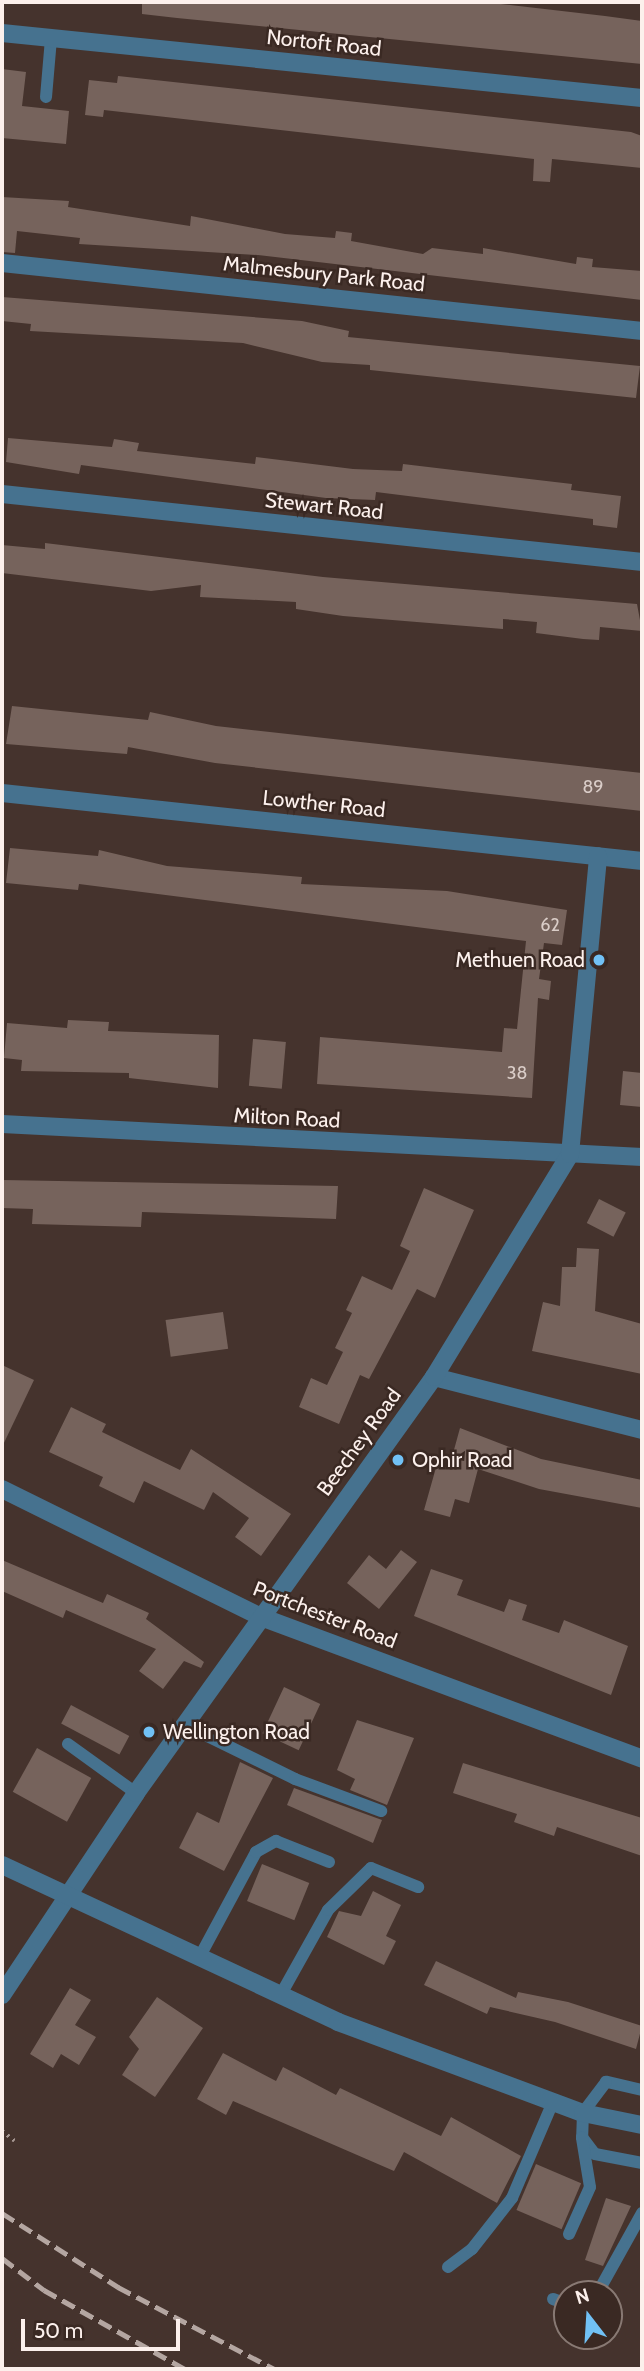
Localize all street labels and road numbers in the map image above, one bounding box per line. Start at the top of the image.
street label: Nortoft Road [265,24,383,62]
street label: Malmesbury Park Road [222,251,426,297]
street label: Stewart Road [264,487,384,525]
street label: Lowther Road [261,785,387,823]
street label: Milton Road [233,1103,341,1133]
street label: Beechey Road [312,1383,406,1501]
street label: Portchester Road [250,1576,400,1654]

